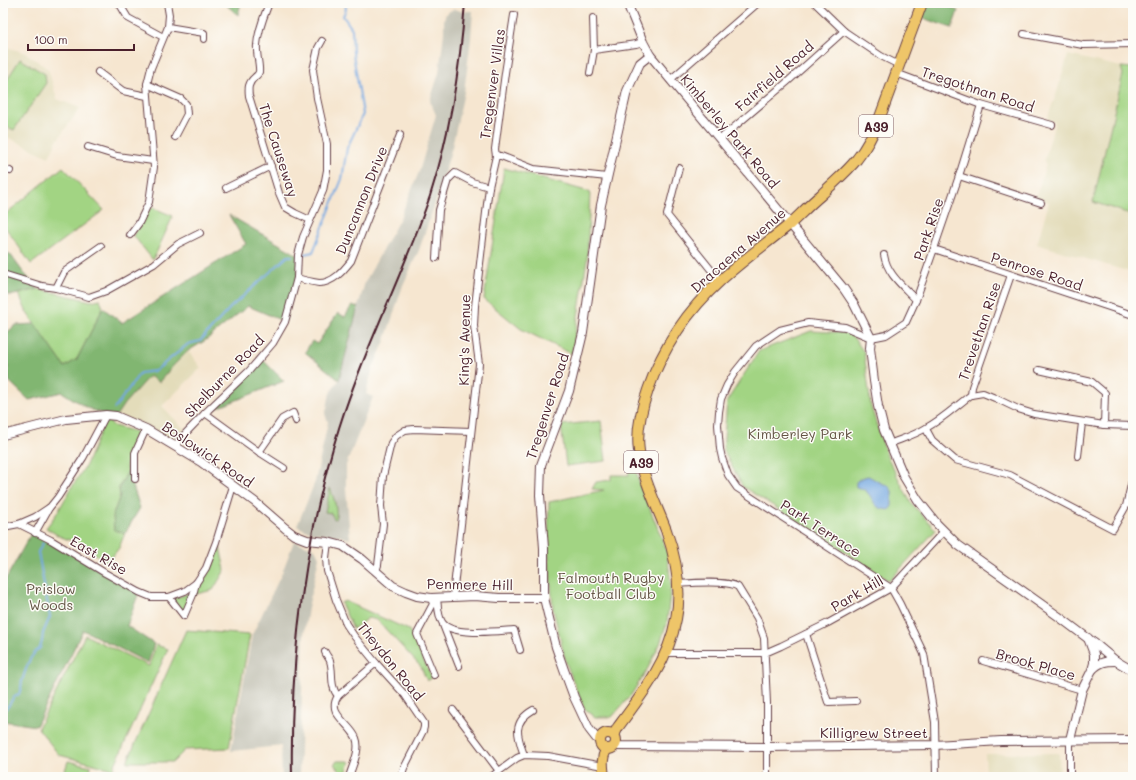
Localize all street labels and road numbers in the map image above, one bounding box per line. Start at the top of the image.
street label: Tregenver Villas [475,27,509,141]
street label: Fairfield Road [731,37,817,115]
street label: Tregothnan Road [919,62,1037,116]
street label: Kimberley Park Road [677,70,784,192]
street label: The Causeway [255,101,303,199]
road number: A39 [859,115,893,137]
street label: Duncannon Drive [331,143,391,257]
street label: Park Rise [908,195,948,263]
street label: Dracaena Avenue [686,203,790,297]
street label: Penrose Road [989,247,1085,295]
street label: Trevethan Rise [953,279,1005,383]
street label: King's Avenue [454,294,474,386]
street label: Shelburne Road [180,331,268,421]
street label: Tregenver Road [521,350,573,461]
street label: Boslowick Road [159,417,257,492]
road number: A39 [624,451,658,473]
street label: Park Terrace [777,495,865,561]
street label: East Rise [67,531,131,579]
street label: Park Hill [827,570,887,616]
street label: Penmere Hill [427,574,513,594]
street label: Theydon Road [353,618,429,704]
street label: Brook Place [994,644,1078,684]
street label: Killigrew Street [820,723,928,742]

